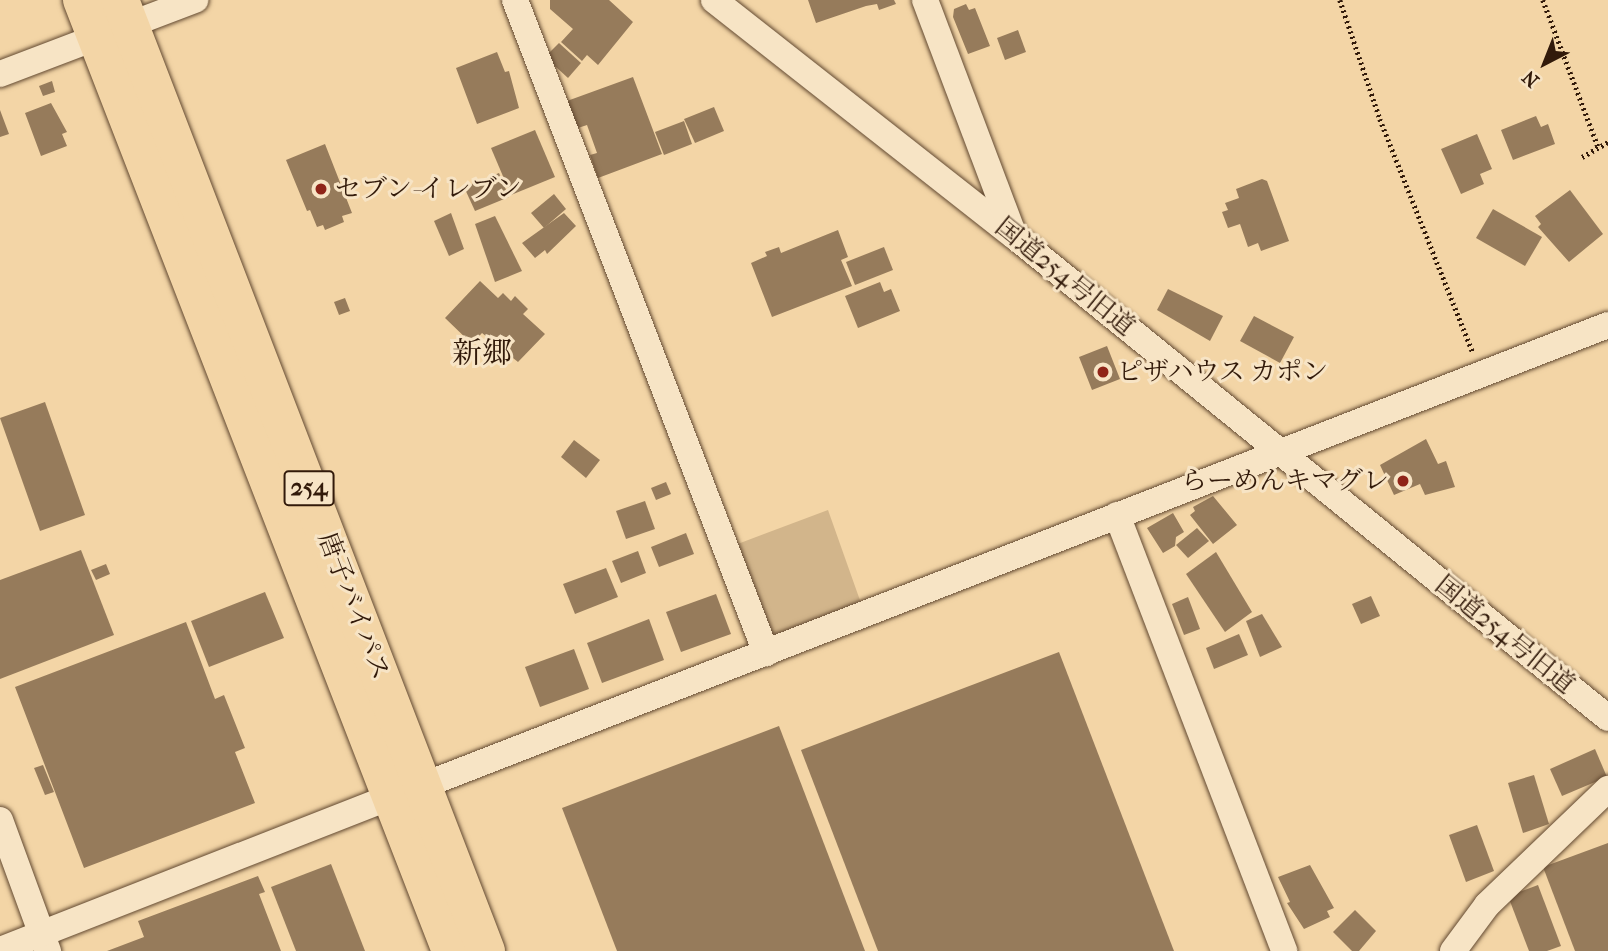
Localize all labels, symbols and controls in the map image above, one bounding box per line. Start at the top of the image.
north arrow [1510,28,1580,98]
text: N [1518,66,1544,92]
place label: セブン-イレブン [335,173,524,205]
marker: セブン-イレブン [313,181,329,197]
street label: 国道254号旧道 [989,211,1141,343]
district label: 新郷 [452,336,512,372]
place label: ピザハウス カポン [1117,356,1331,388]
marker: ピザハウス カポン [1095,364,1111,380]
place label: らーめんキマグレ [1181,465,1389,497]
road number: 254 [283,467,335,508]
marker: らーめんキマグレ [1395,473,1411,489]
street label: 唐子バイパス [311,528,397,684]
street label: 国道254号旧道 [1429,569,1581,701]

